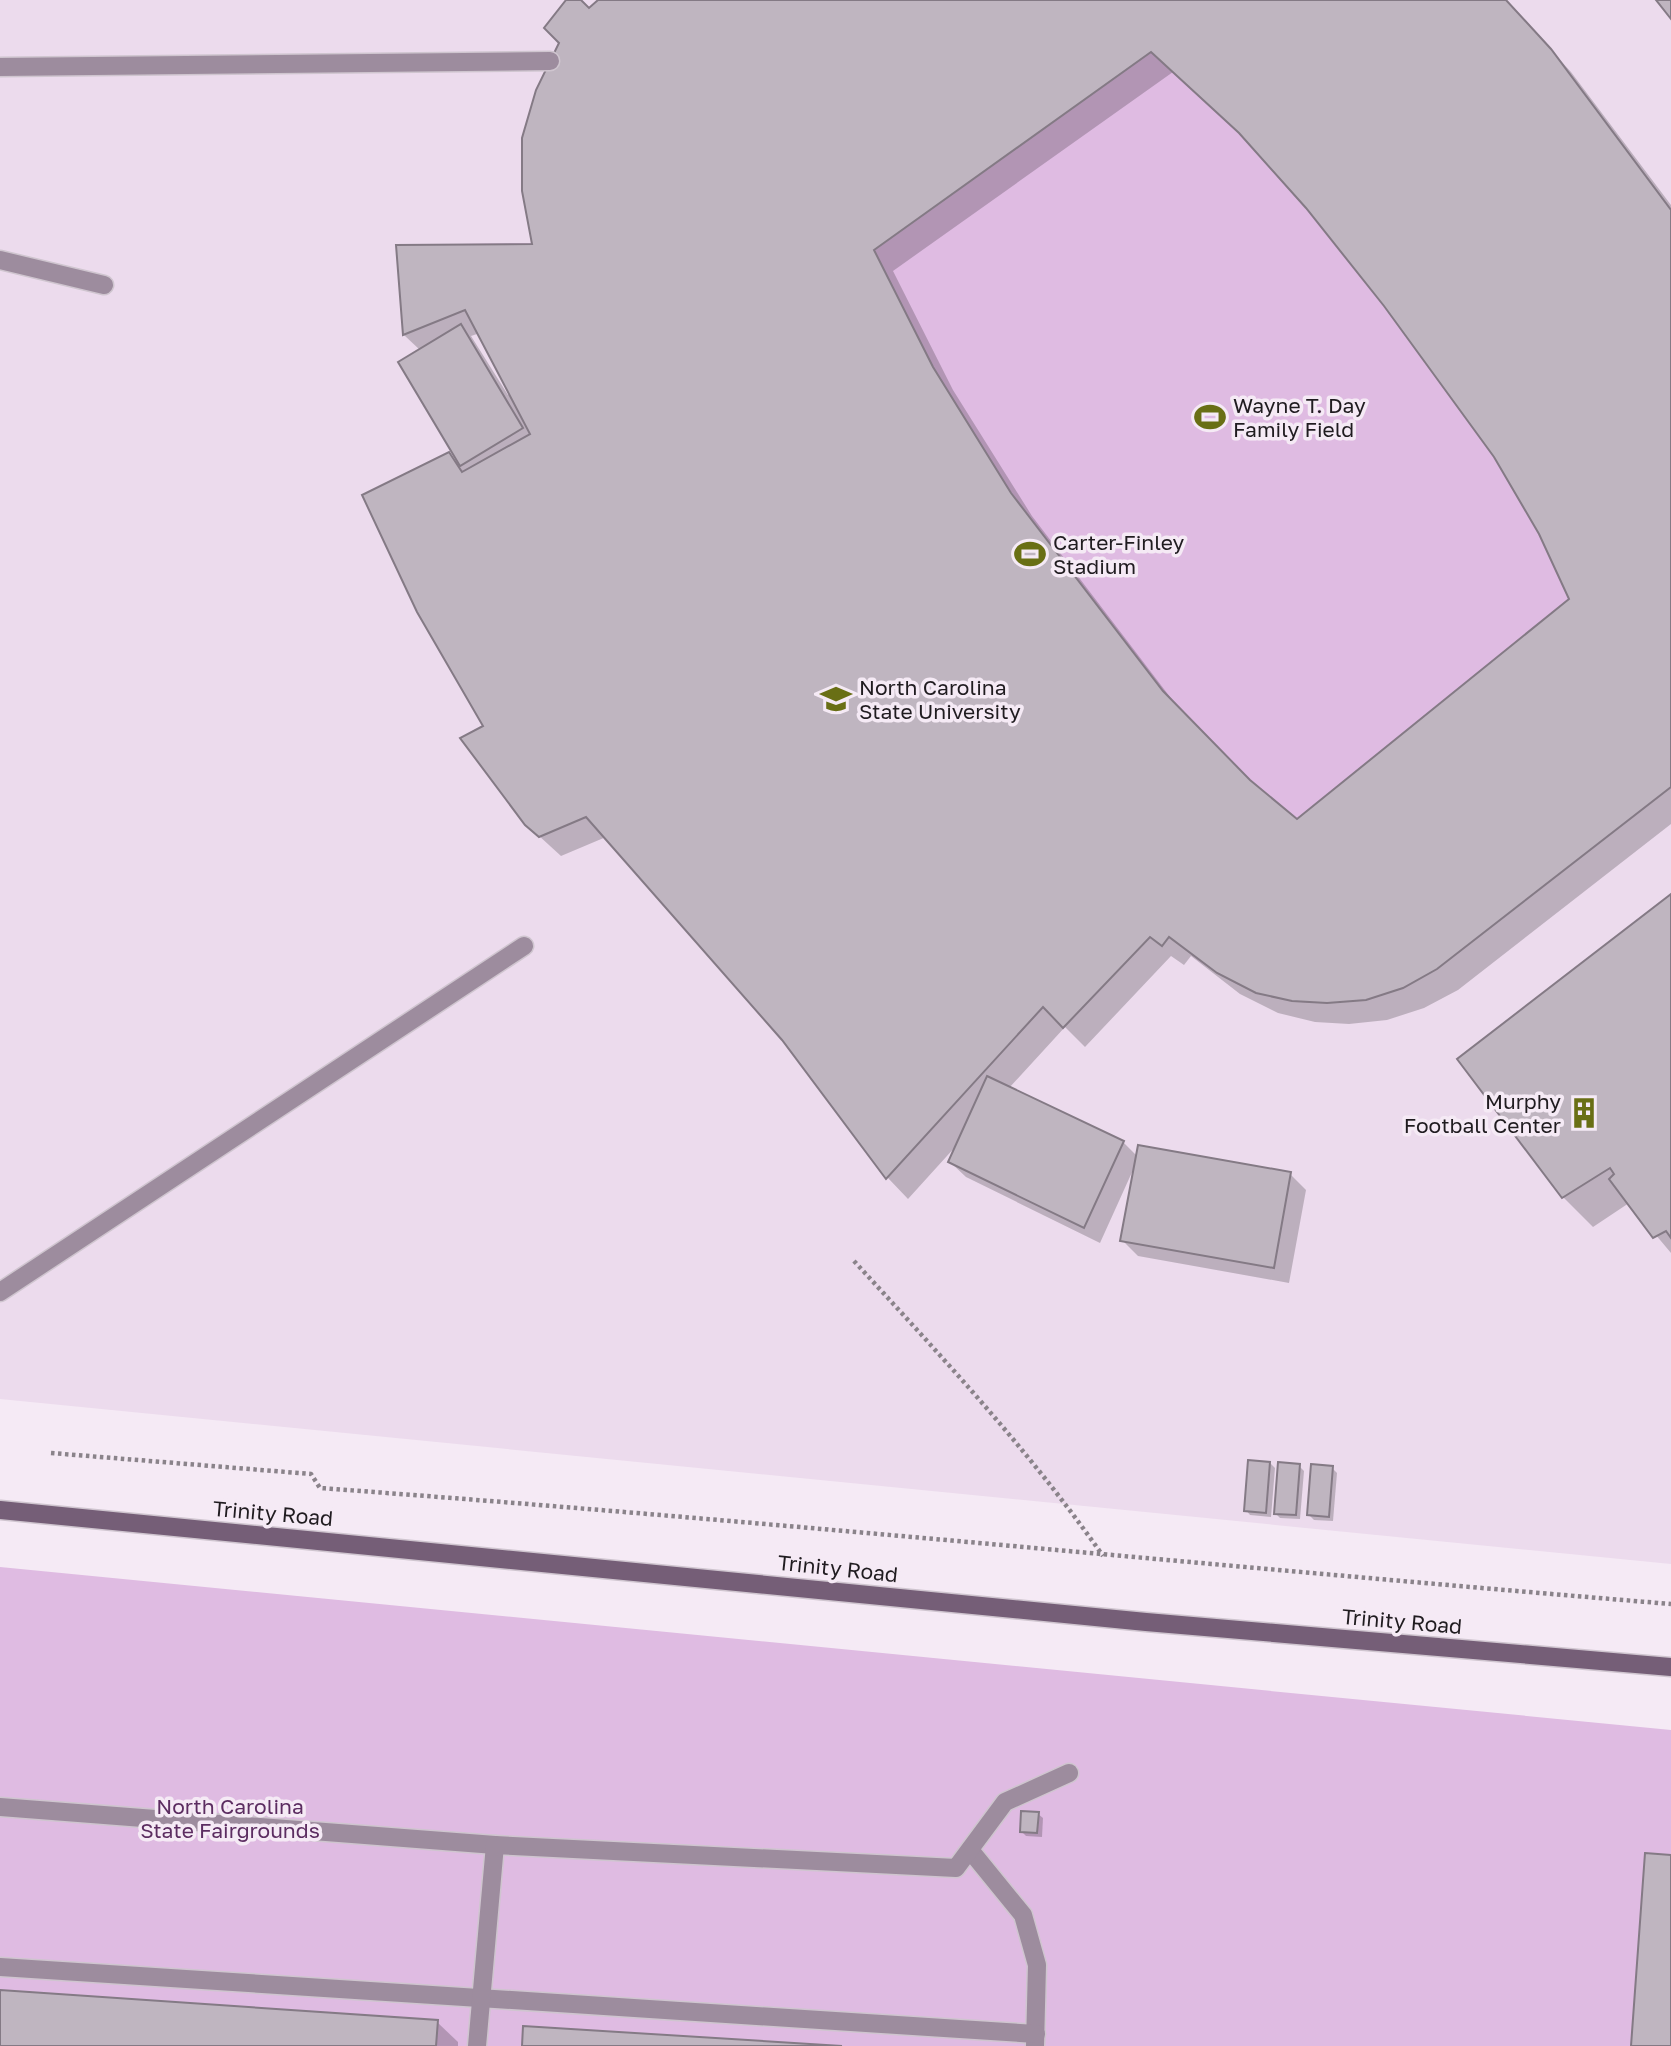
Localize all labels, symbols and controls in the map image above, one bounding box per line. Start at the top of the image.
place label: Wayne T. Day Family Field [1233,392,1366,442]
sports icon: Wayne T. Day Family Field [1193,400,1227,434]
place label: Carter-Finley Stadium [1053,529,1185,579]
sports icon: Carter-Finley Stadium [1013,537,1047,571]
place label: North Carolina State University [859,674,1021,724]
school or university icon: North Carolina State University [819,682,853,716]
place label: Murphy Football Center [1404,1088,1561,1138]
building icon: Murphy Football Center [1567,1096,1601,1130]
street label: Trinity Road [212,1495,334,1531]
street label: Trinity Road [777,1549,899,1587]
street label: Trinity Road [1341,1603,1463,1639]
park label: North Carolina State Fairgrounds [140,1793,320,1843]

